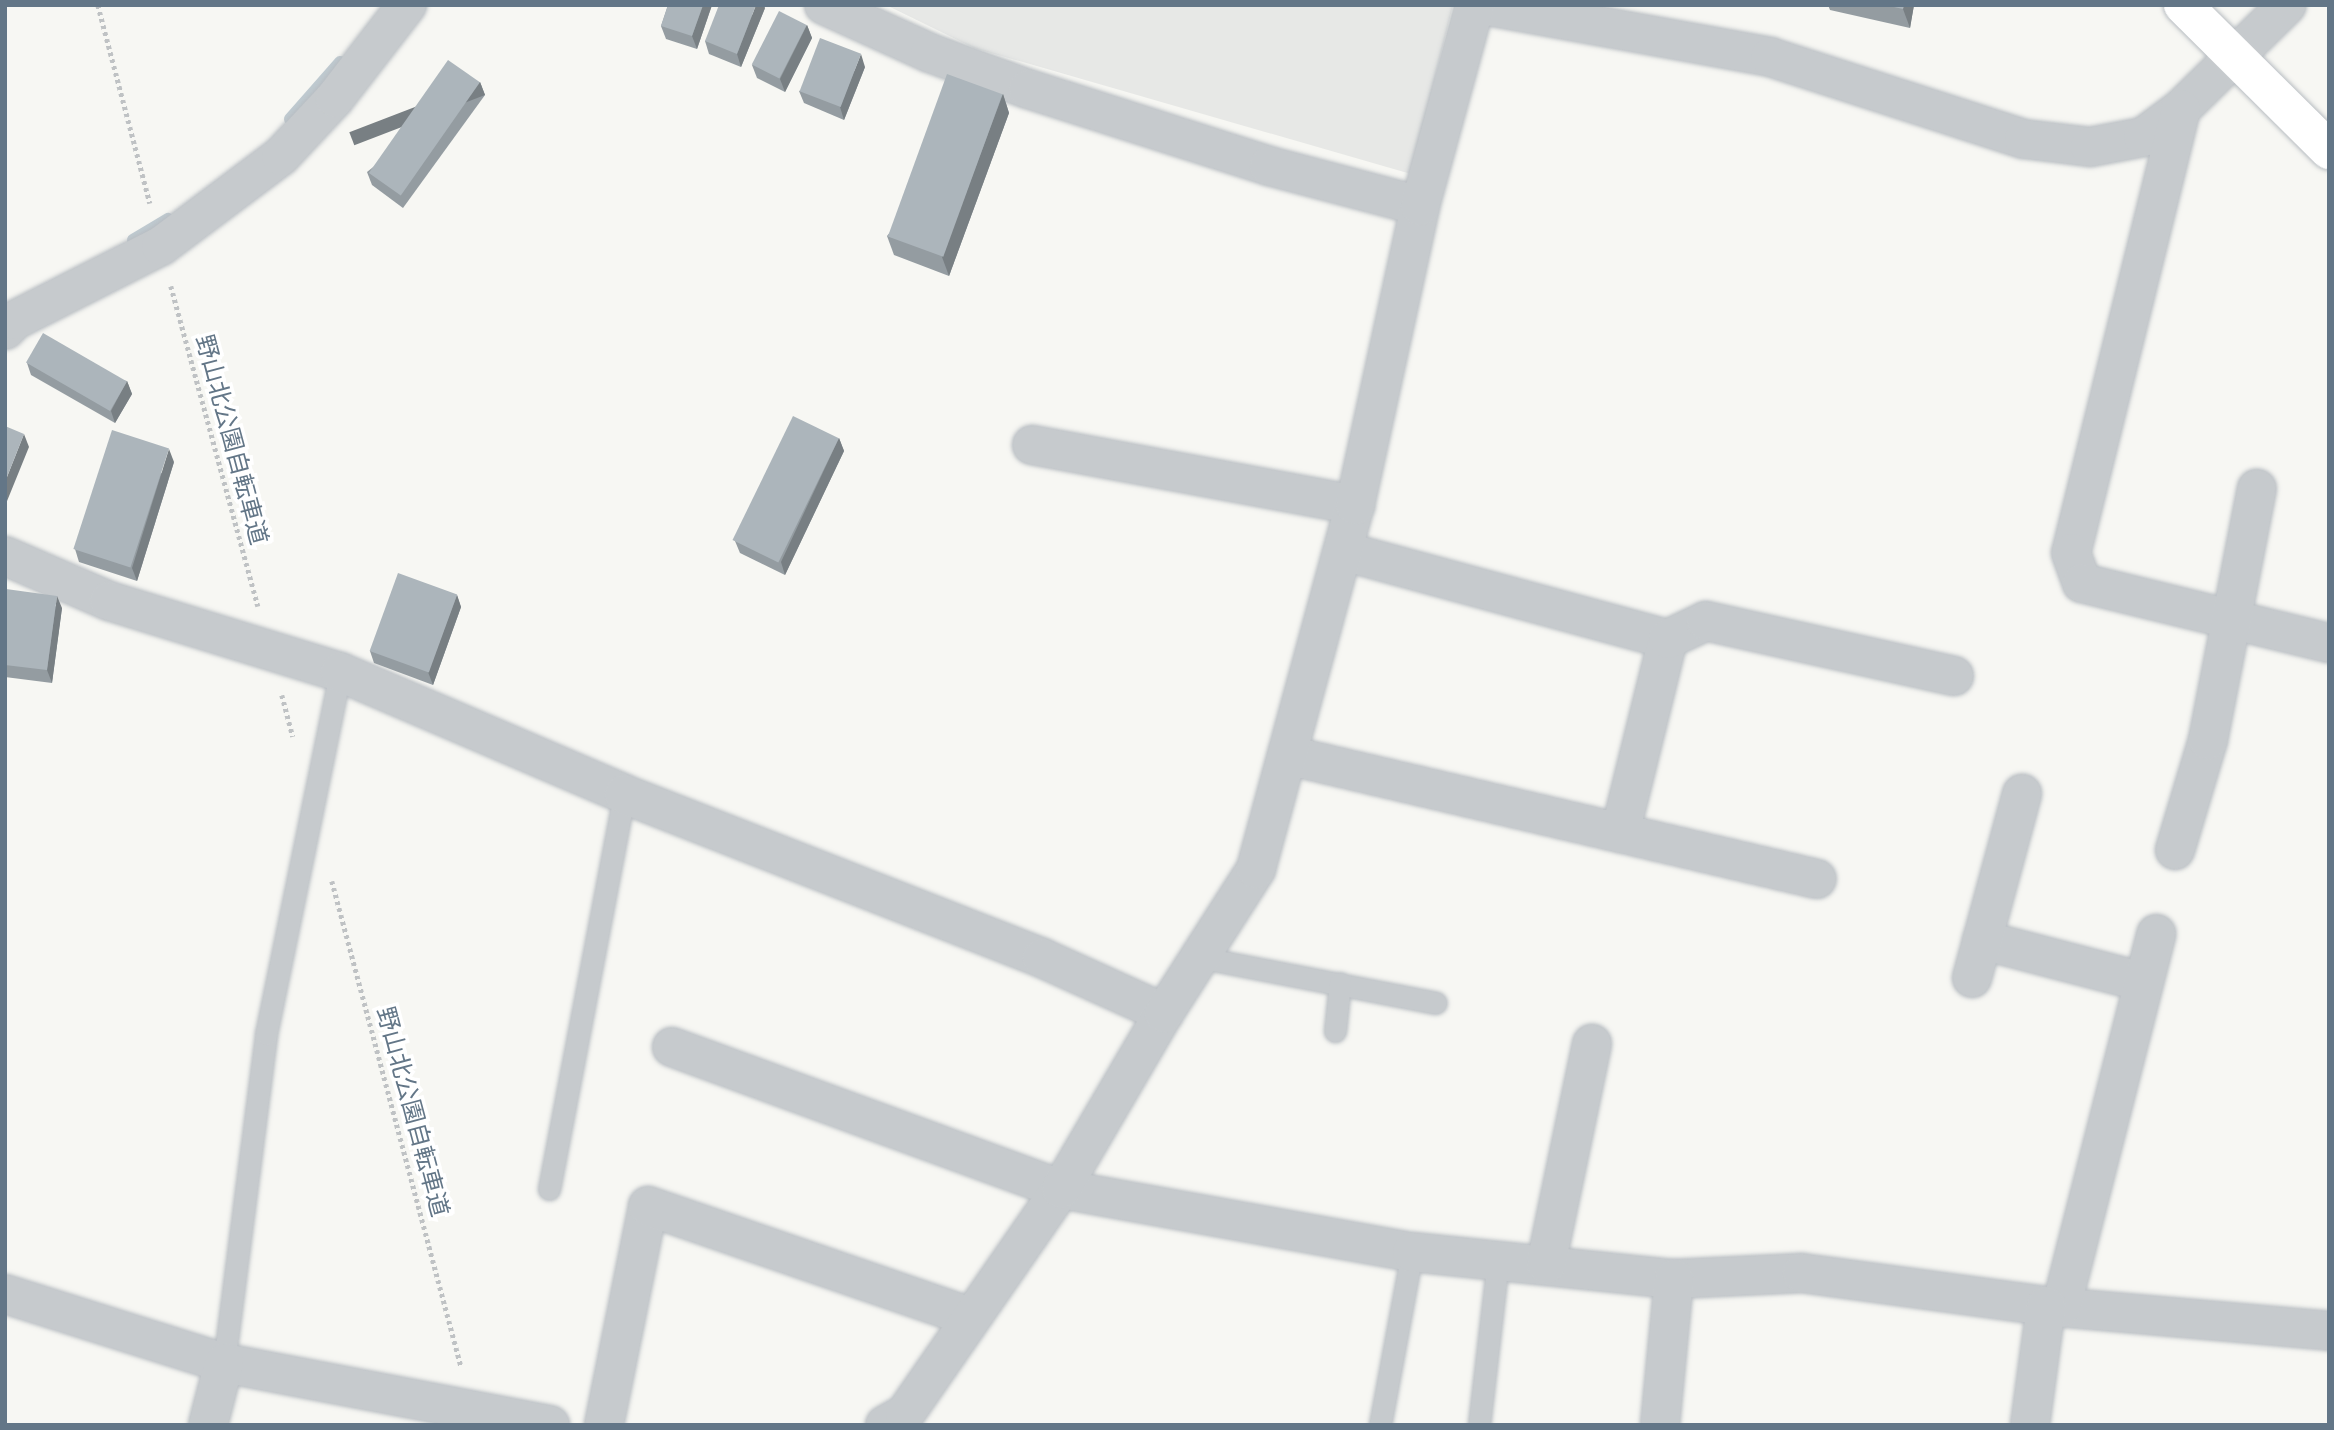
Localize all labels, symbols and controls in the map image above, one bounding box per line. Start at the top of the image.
street label: 野山北公園自転車道 [189,332,273,548]
street label: 野山北公園自転車道 [370,1004,454,1220]

